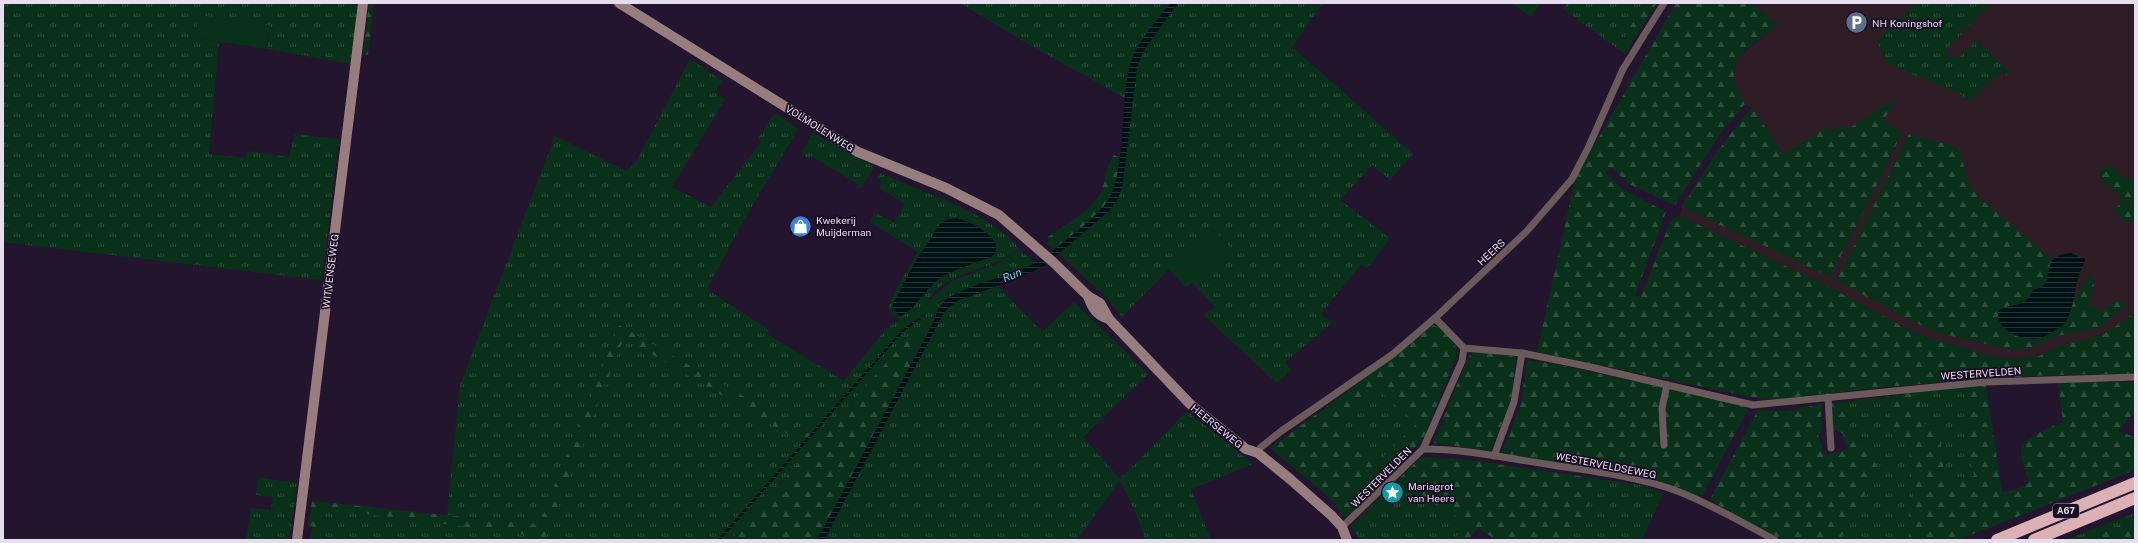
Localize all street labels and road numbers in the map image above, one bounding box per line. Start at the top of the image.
street label: VOLMOLENWEG [784,102,856,154]
street label: WITVENSEWEG [319,233,341,309]
street label: HEERS [1475,236,1508,268]
street label: WESTERVELDEN [1940,364,2022,382]
street label: HEERSEWEG [1189,402,1245,450]
street label: WESTERVELDEN [1348,444,1414,510]
street label: WESTERVELDSEWEG [1554,449,1658,481]
road number: A67 [2053,504,2079,518]

